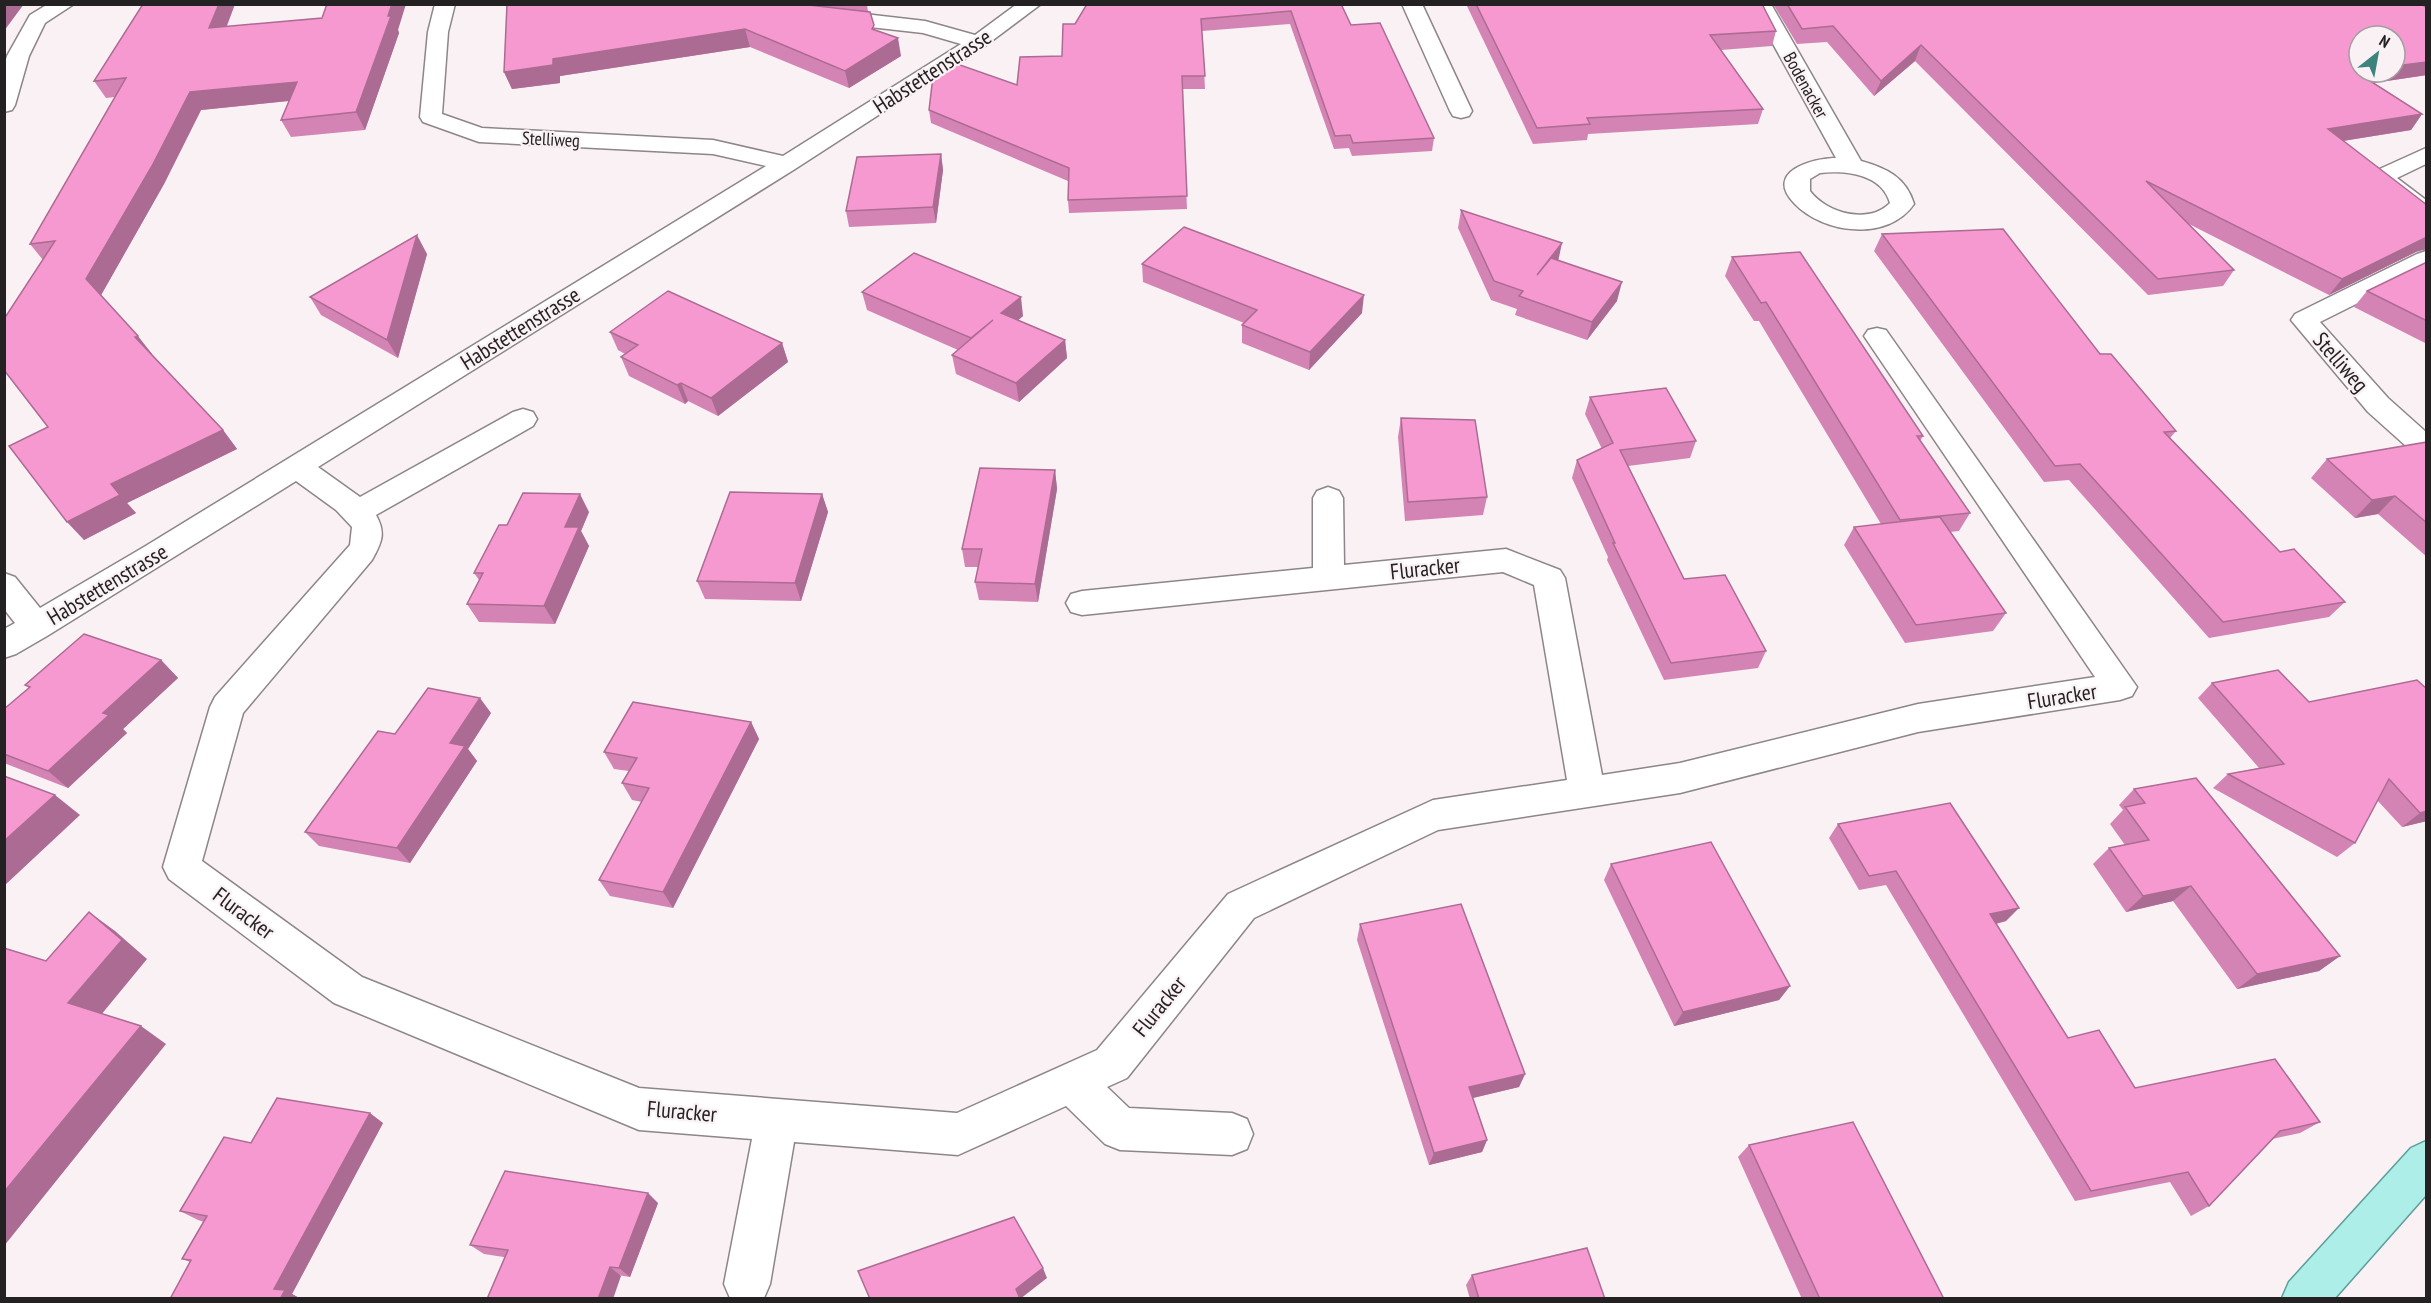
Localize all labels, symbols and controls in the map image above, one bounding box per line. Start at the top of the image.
street label: Habstettenstrasse [868,22,996,120]
north arrow [2347,24,2407,84]
text: N [2376,30,2394,52]
street label: Bodenacker [1778,48,1834,122]
street label: Stelliweg [522,126,580,152]
street label: Habstettenstrasse [455,280,585,376]
street label: Stelliweg [2307,326,2375,398]
street label: Habstettenstrasse [42,537,172,631]
street label: Fluracker [1389,550,1461,586]
street label: Fluracker [2025,677,2099,715]
street label: Fluracker [208,881,280,945]
street label: Fluracker [1126,970,1192,1042]
street label: Fluracker [646,1094,718,1128]

